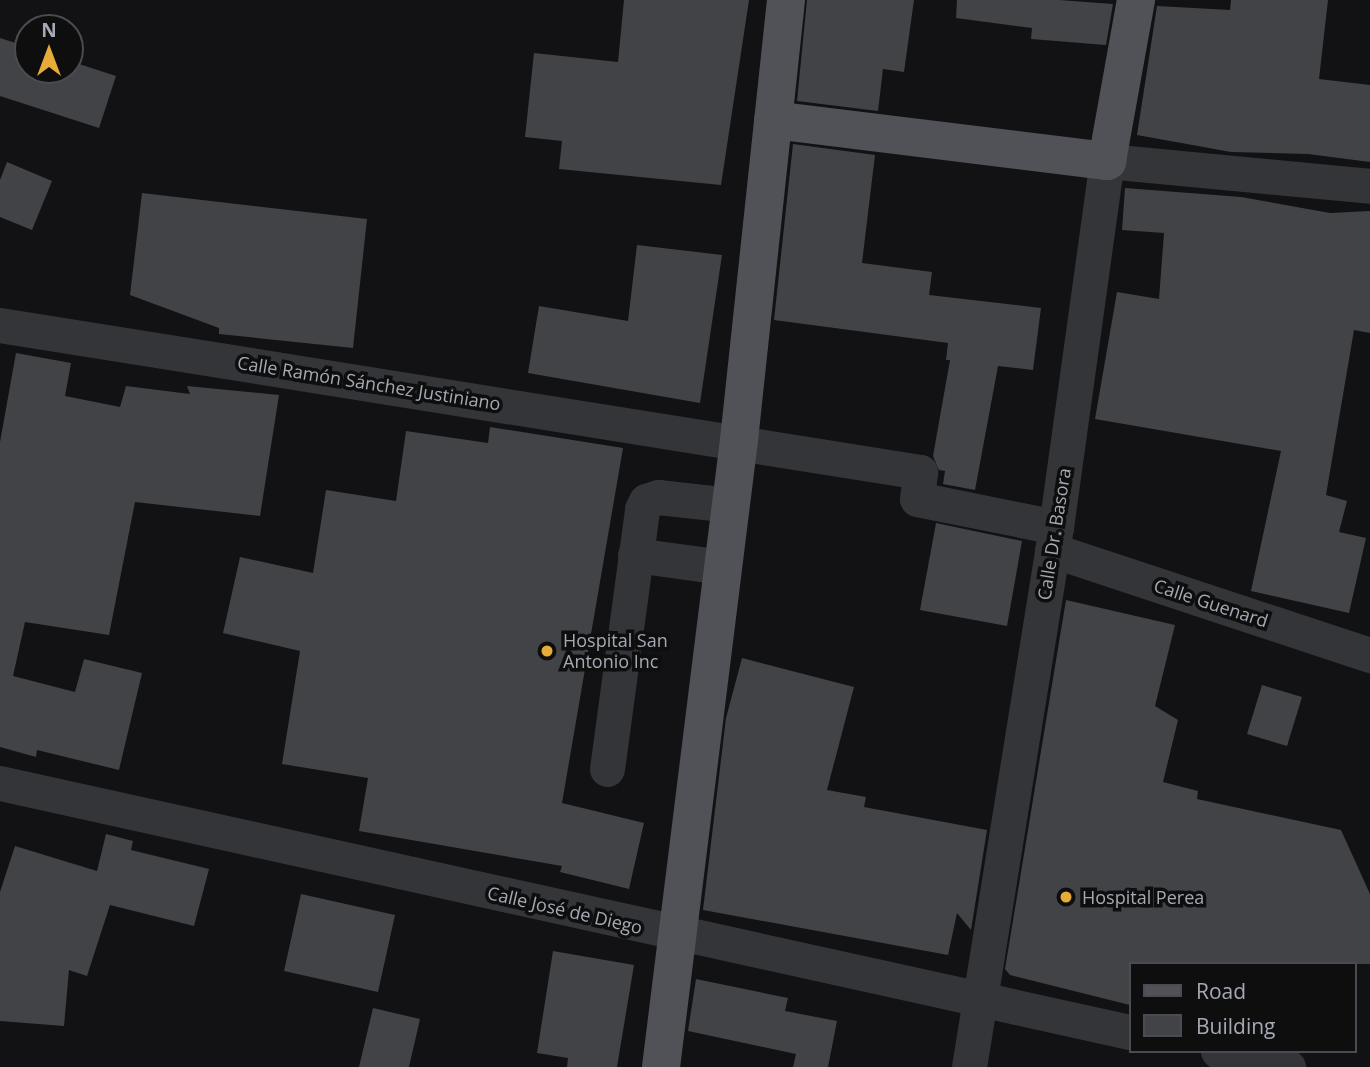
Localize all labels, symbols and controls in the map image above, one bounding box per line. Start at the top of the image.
north arrow [14,14,84,84]
text: N [41,17,57,43]
street label: Calle Ramón Sánchez Justiniano [236,352,502,414]
street label: Calle Dr. Basora [1033,466,1075,602]
street label: Calle Guenard [1151,574,1271,632]
place label: Hospital San Antonio Inc [563,630,668,672]
marker: Hospital San Antonio Inc [537,641,557,661]
street label: Calle José de Diego [485,882,645,938]
place label: Hospital Perea [1082,886,1204,908]
marker: Hospital Perea [1056,887,1076,907]
legend [1128,962,1356,1053]
text: Road [1196,977,1246,1005]
text: Building [1196,1012,1275,1040]

